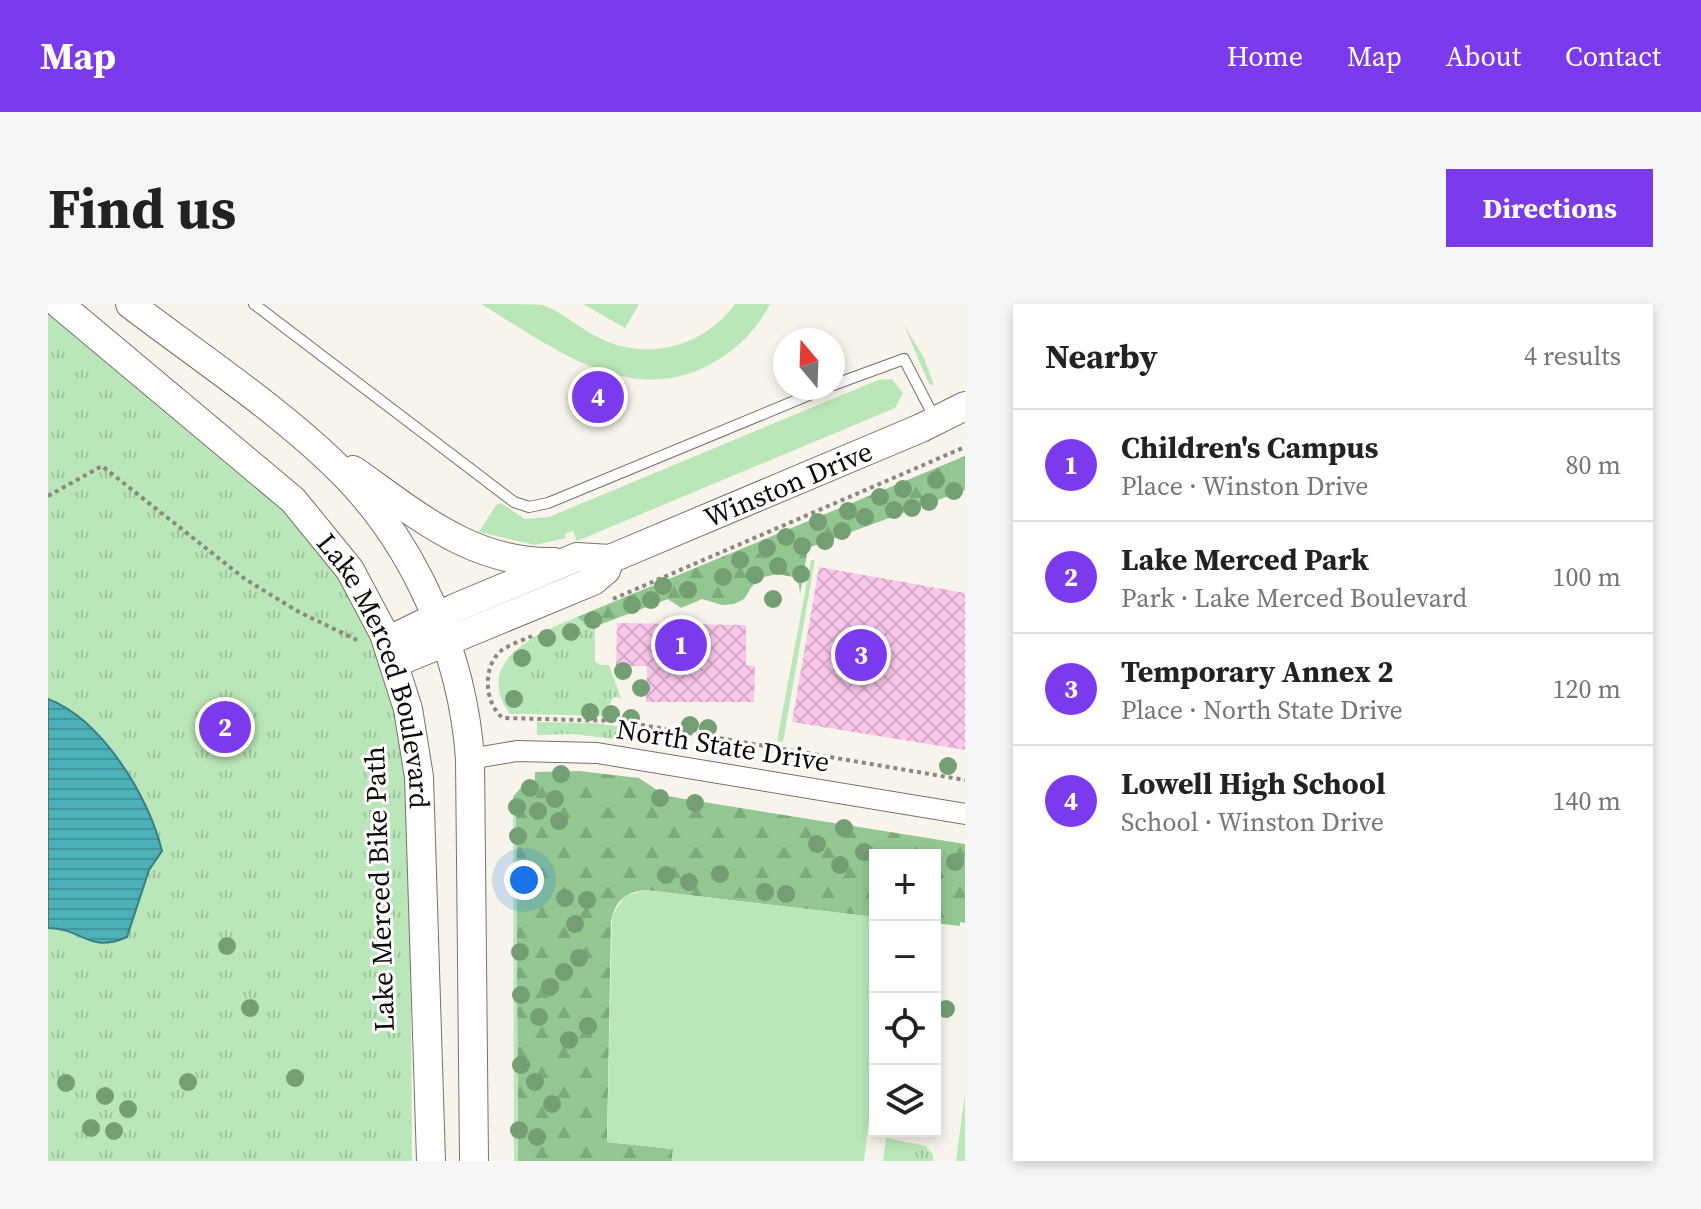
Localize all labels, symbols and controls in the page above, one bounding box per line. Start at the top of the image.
text: Map [40,30,116,82]
text: Home [1227,37,1303,75]
text: Map [1347,37,1402,75]
text: About [1446,37,1521,75]
text: Contact [1565,37,1661,75]
button: Directions [1446,169,1653,247]
text: Find us [48,170,236,247]
north arrow [773,328,845,400]
text: Nearby [1045,333,1158,379]
text: 4 results [1524,338,1621,374]
pin: 4 [572,367,624,427]
text: Children's Campus [1121,427,1378,468]
street label: Winston Drive [698,432,878,536]
text: 1 [1064,447,1078,483]
text: 80 m [1566,447,1621,483]
text: Place · Winston Drive [1121,468,1369,504]
street label: Lake Merced Boulevard [308,525,439,809]
text: Lake Merced Park [1121,539,1369,580]
text: 2 [1064,559,1078,595]
text: 100 m [1553,559,1621,595]
text: Park · Lake Merced Boulevard [1121,580,1467,616]
pin: 1 [655,615,707,675]
pin: 3 [835,625,887,685]
text: Temporary Annex 2 [1121,651,1393,692]
text: 3 [1064,671,1078,707]
text: 120 m [1553,671,1621,707]
text: Place · North State Drive [1121,692,1403,728]
pin: 2 [199,697,251,757]
street label: North State Drive [614,709,832,781]
street label: Lake Merced Bike Path [355,746,403,1032]
text: Lowell High School [1121,763,1386,804]
text: 4 [1064,783,1078,819]
text: 140 m [1553,783,1621,819]
text: School · Winston Drive [1121,804,1384,840]
map controls [869,849,941,1137]
button: + [869,849,941,921]
your location [504,860,544,900]
button: − [869,921,941,993]
button: locate [869,993,941,1065]
button: layers [869,1065,941,1137]

